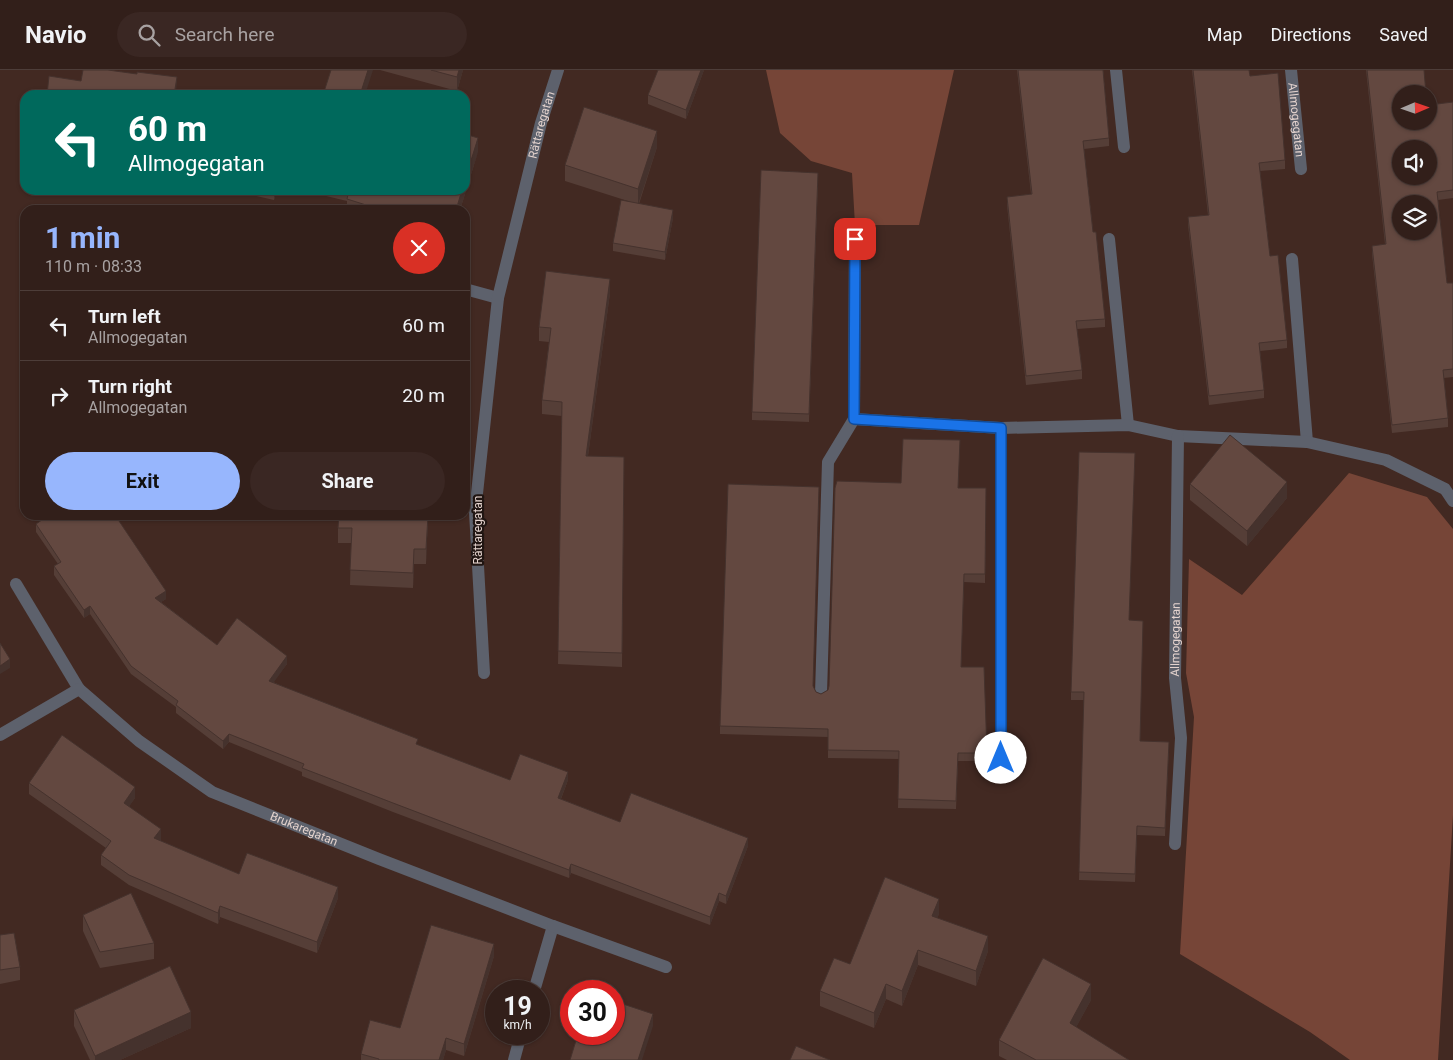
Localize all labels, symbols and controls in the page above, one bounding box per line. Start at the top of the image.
search box [117,12,467,57]
text: Navio [25,21,87,49]
icon: search [135,21,163,49]
text: Search here [175,23,275,46]
text: Map [1207,24,1242,45]
text: Directions [1270,24,1351,45]
text: Saved [1379,24,1428,45]
street label: Allmogegatan [1285,82,1307,158]
north arrow [1392,85,1438,130]
map controls [1392,85,1437,240]
street label: Rättaregatan [526,90,558,160]
text: 60 m [128,109,207,150]
icon: left [45,110,110,175]
button: sound [1392,140,1437,185]
text: Allmogegatan [128,151,265,176]
button: layers [1392,195,1437,240]
pin [834,218,876,260]
text: 1 min [45,220,120,255]
button: close [393,222,445,274]
icon: arrive [841,225,869,253]
text: 110 m · 08:33 [45,257,142,276]
text: Turn left [88,305,161,328]
icon: left [45,312,73,340]
text: 60 m [402,314,445,337]
text: Allmogegatan [88,328,187,347]
text: Turn right [88,375,172,398]
icon: right [45,382,73,410]
text: 20 m [402,384,445,407]
text: Allmogegatan [88,398,187,417]
button: Exit [45,452,240,510]
button: Share [250,452,445,510]
street label: Rättaregatan [471,496,485,564]
street label: Allmogegatan [1168,602,1183,677]
position arrow [974,731,1026,783]
street label: Brukaregatan [268,809,340,849]
speed limit sign: 30 [560,980,625,1045]
text: 19 [503,992,532,1021]
text: km/h [503,1018,532,1032]

